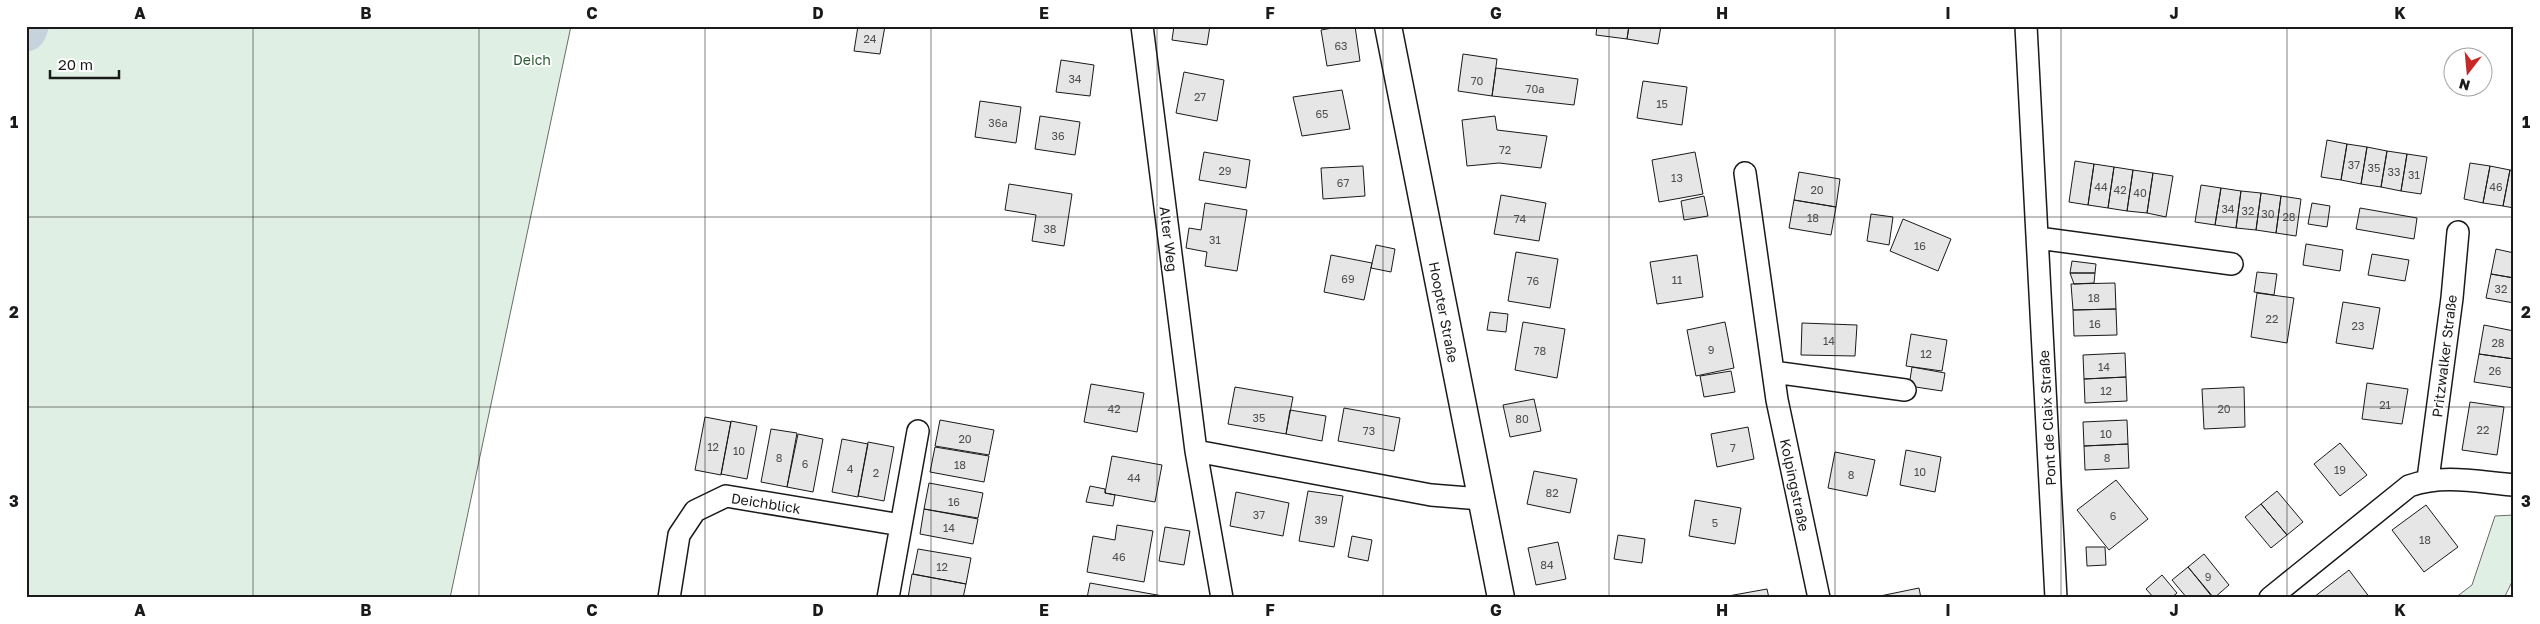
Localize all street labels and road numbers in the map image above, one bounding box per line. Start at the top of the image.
street label: Alter Weg [1157,205,1181,273]
street label: Hoopter Straße [1426,260,1462,364]
street label: Pritzwalker Straße [2428,294,2460,418]
street label: Pont de Claix Straße [2035,350,2059,486]
street label: Kolpingstraße [1777,437,1813,533]
street label: Deichblick [730,489,802,517]

